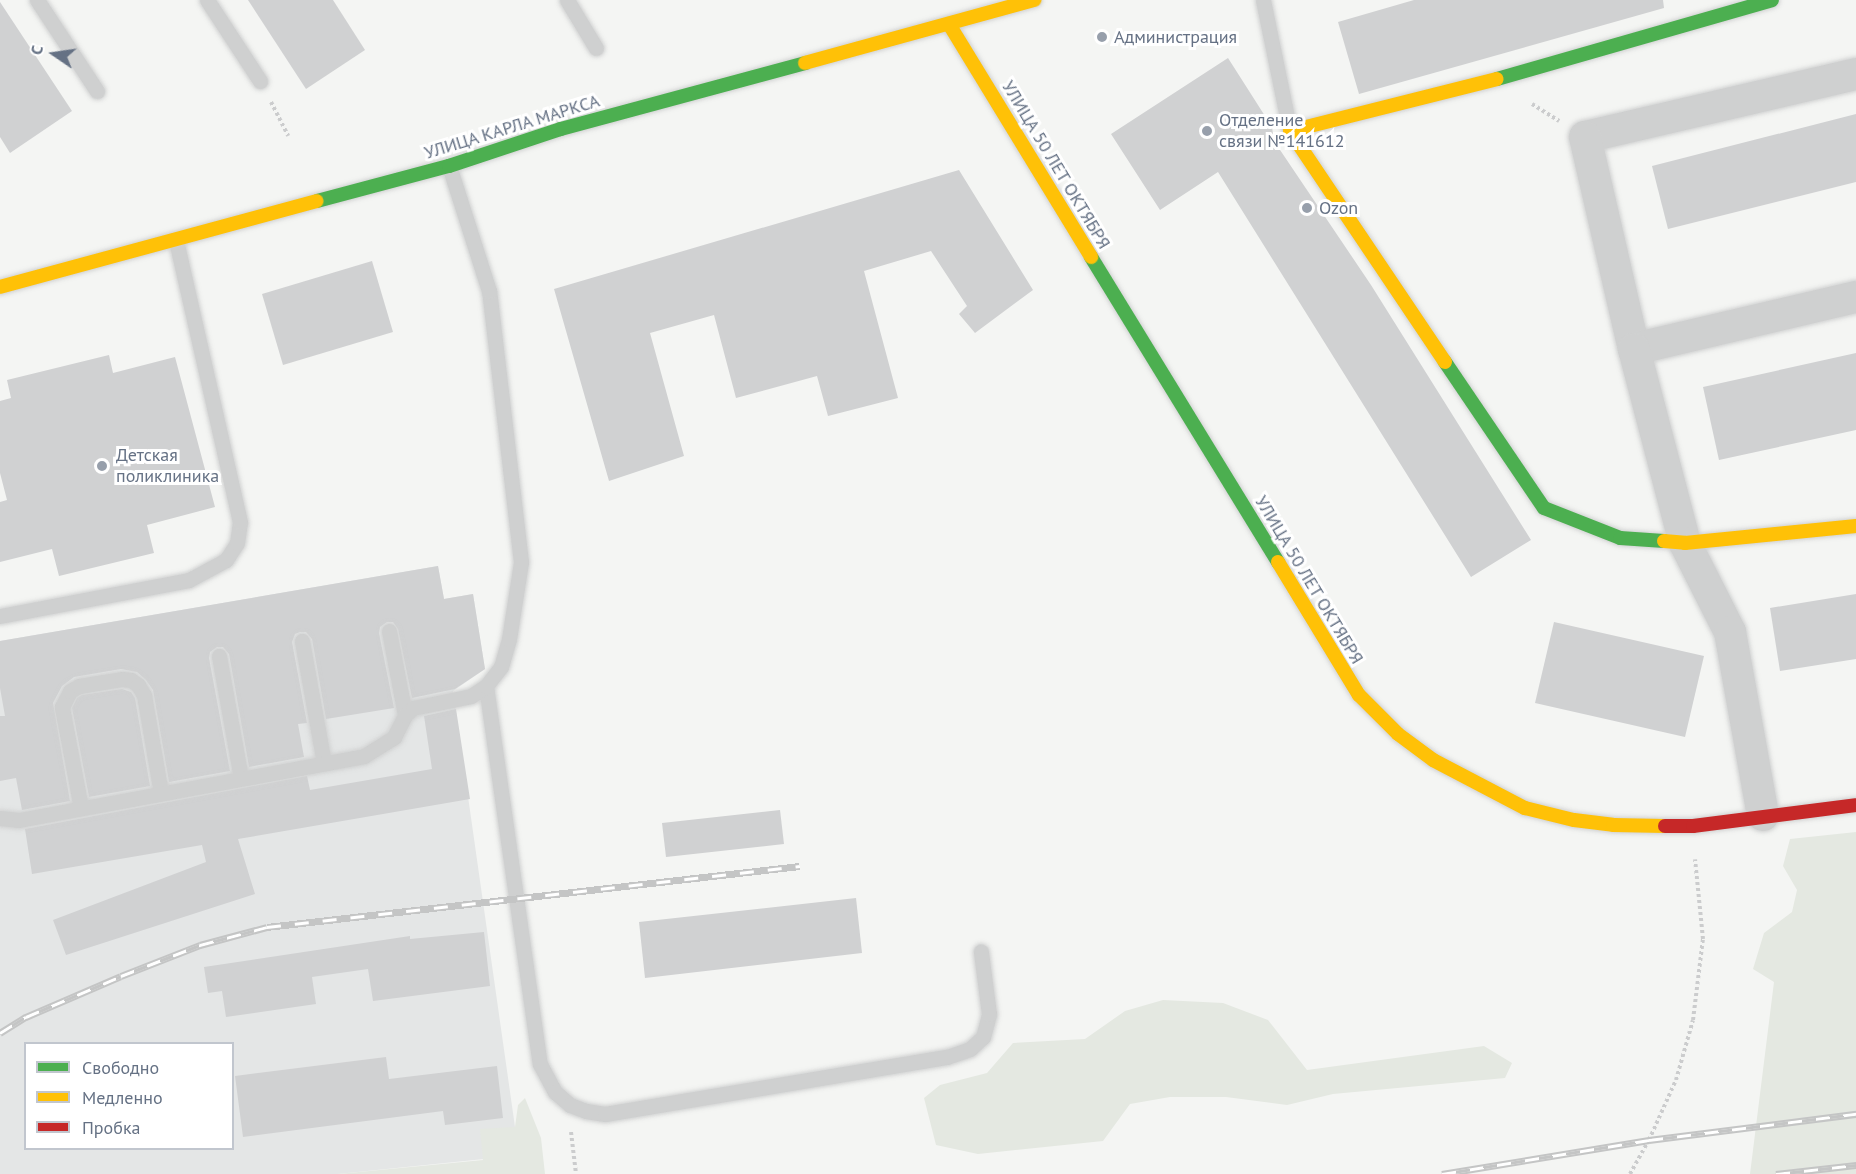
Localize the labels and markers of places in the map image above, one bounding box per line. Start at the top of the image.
place label: Администрация [1114,26,1237,48]
marker: Администрация [1095,30,1109,44]
place label: Отделение связи №141612 [1219,110,1344,152]
marker: Отделение связи №141612 [1200,124,1214,138]
place label: Ozon [1319,197,1358,219]
marker: Ozon [1300,201,1314,215]
place label: Детская поликлиника [116,445,219,488]
marker: Детская поликлиника [93,457,111,475]

